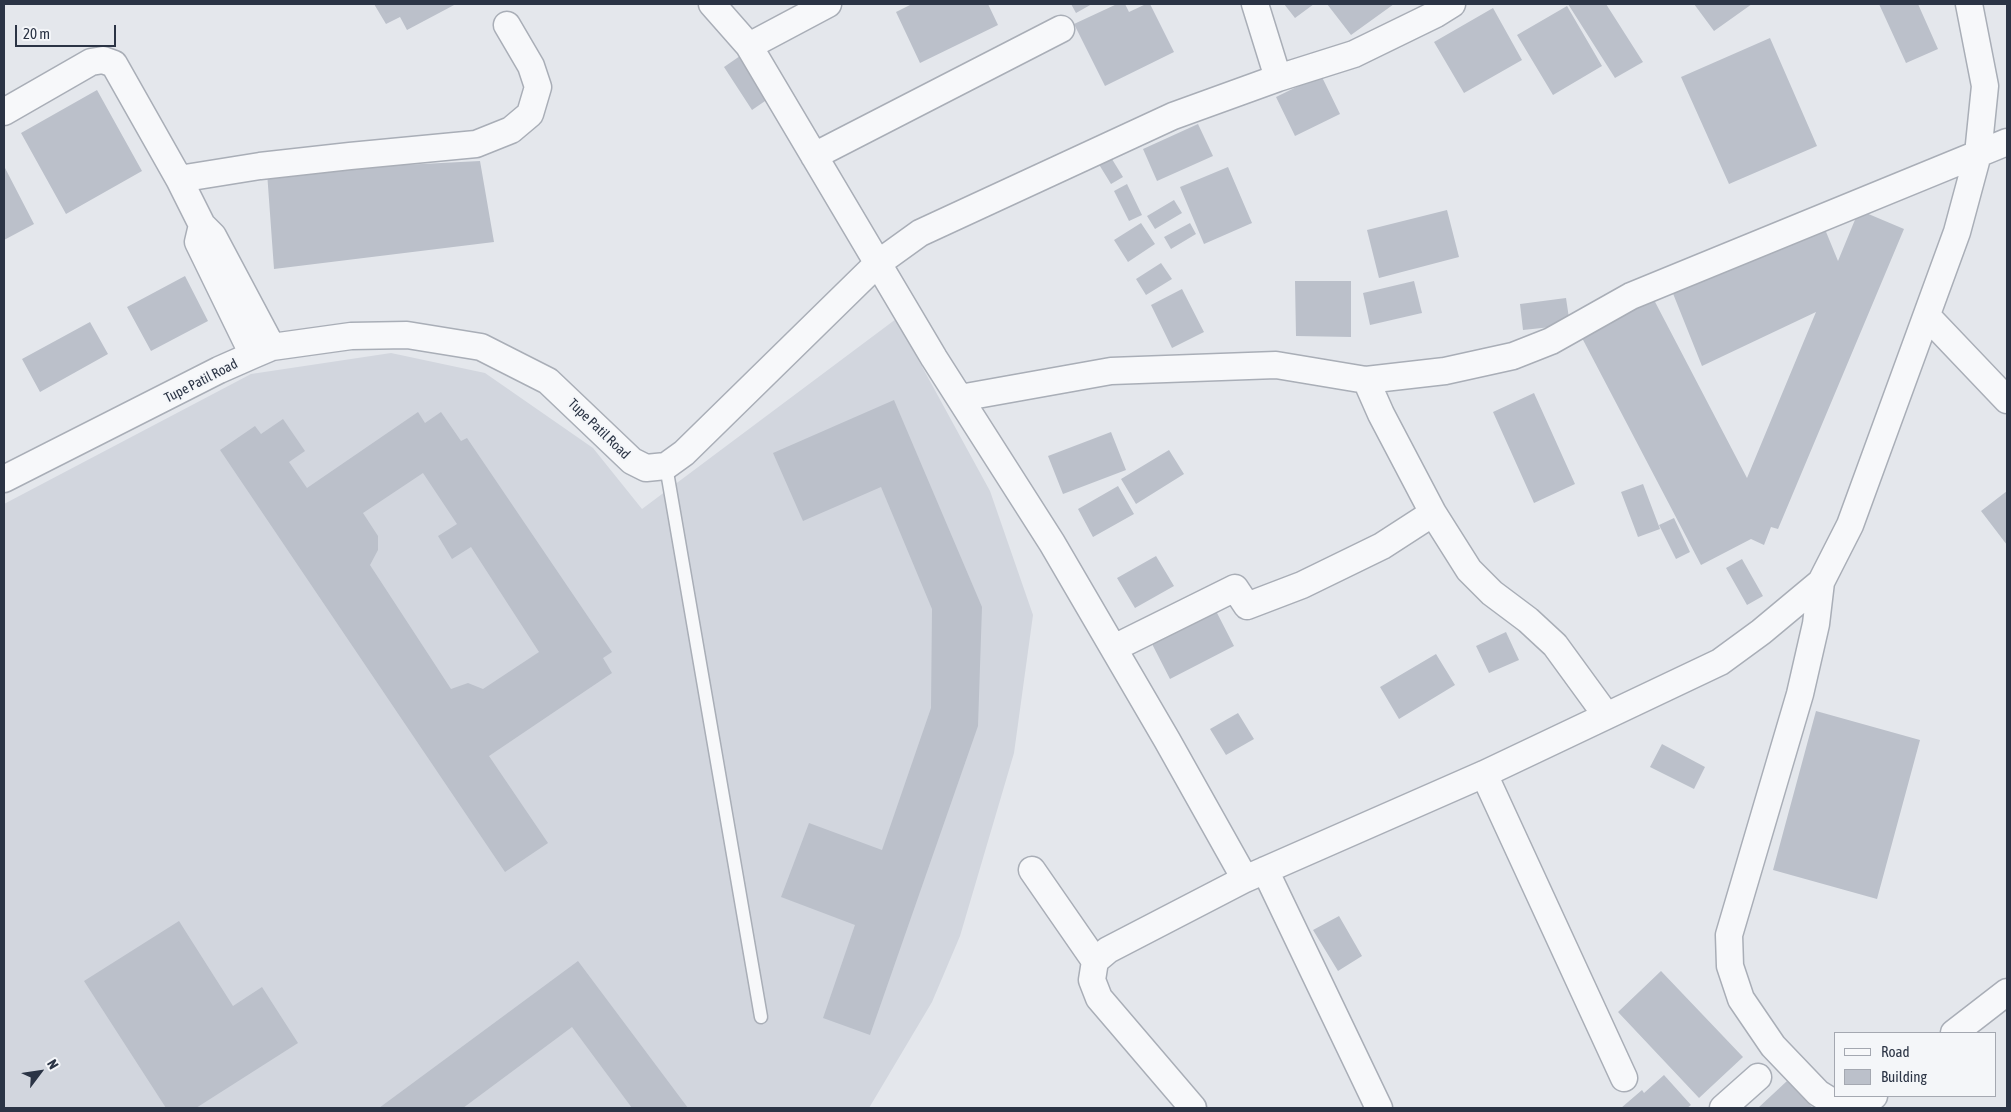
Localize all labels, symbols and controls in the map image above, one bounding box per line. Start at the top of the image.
scale bar [18,15,119,47]
text: 20 m [23,25,50,42]
street label: Tupe Patil Road [162,355,240,407]
street label: Tupe Patil Road [564,395,634,463]
legend [1834,1032,1996,1097]
text: Road [1881,1043,1910,1060]
north arrow [15,1047,65,1097]
text: N [44,1057,62,1072]
text: Building [1881,1068,1927,1085]

